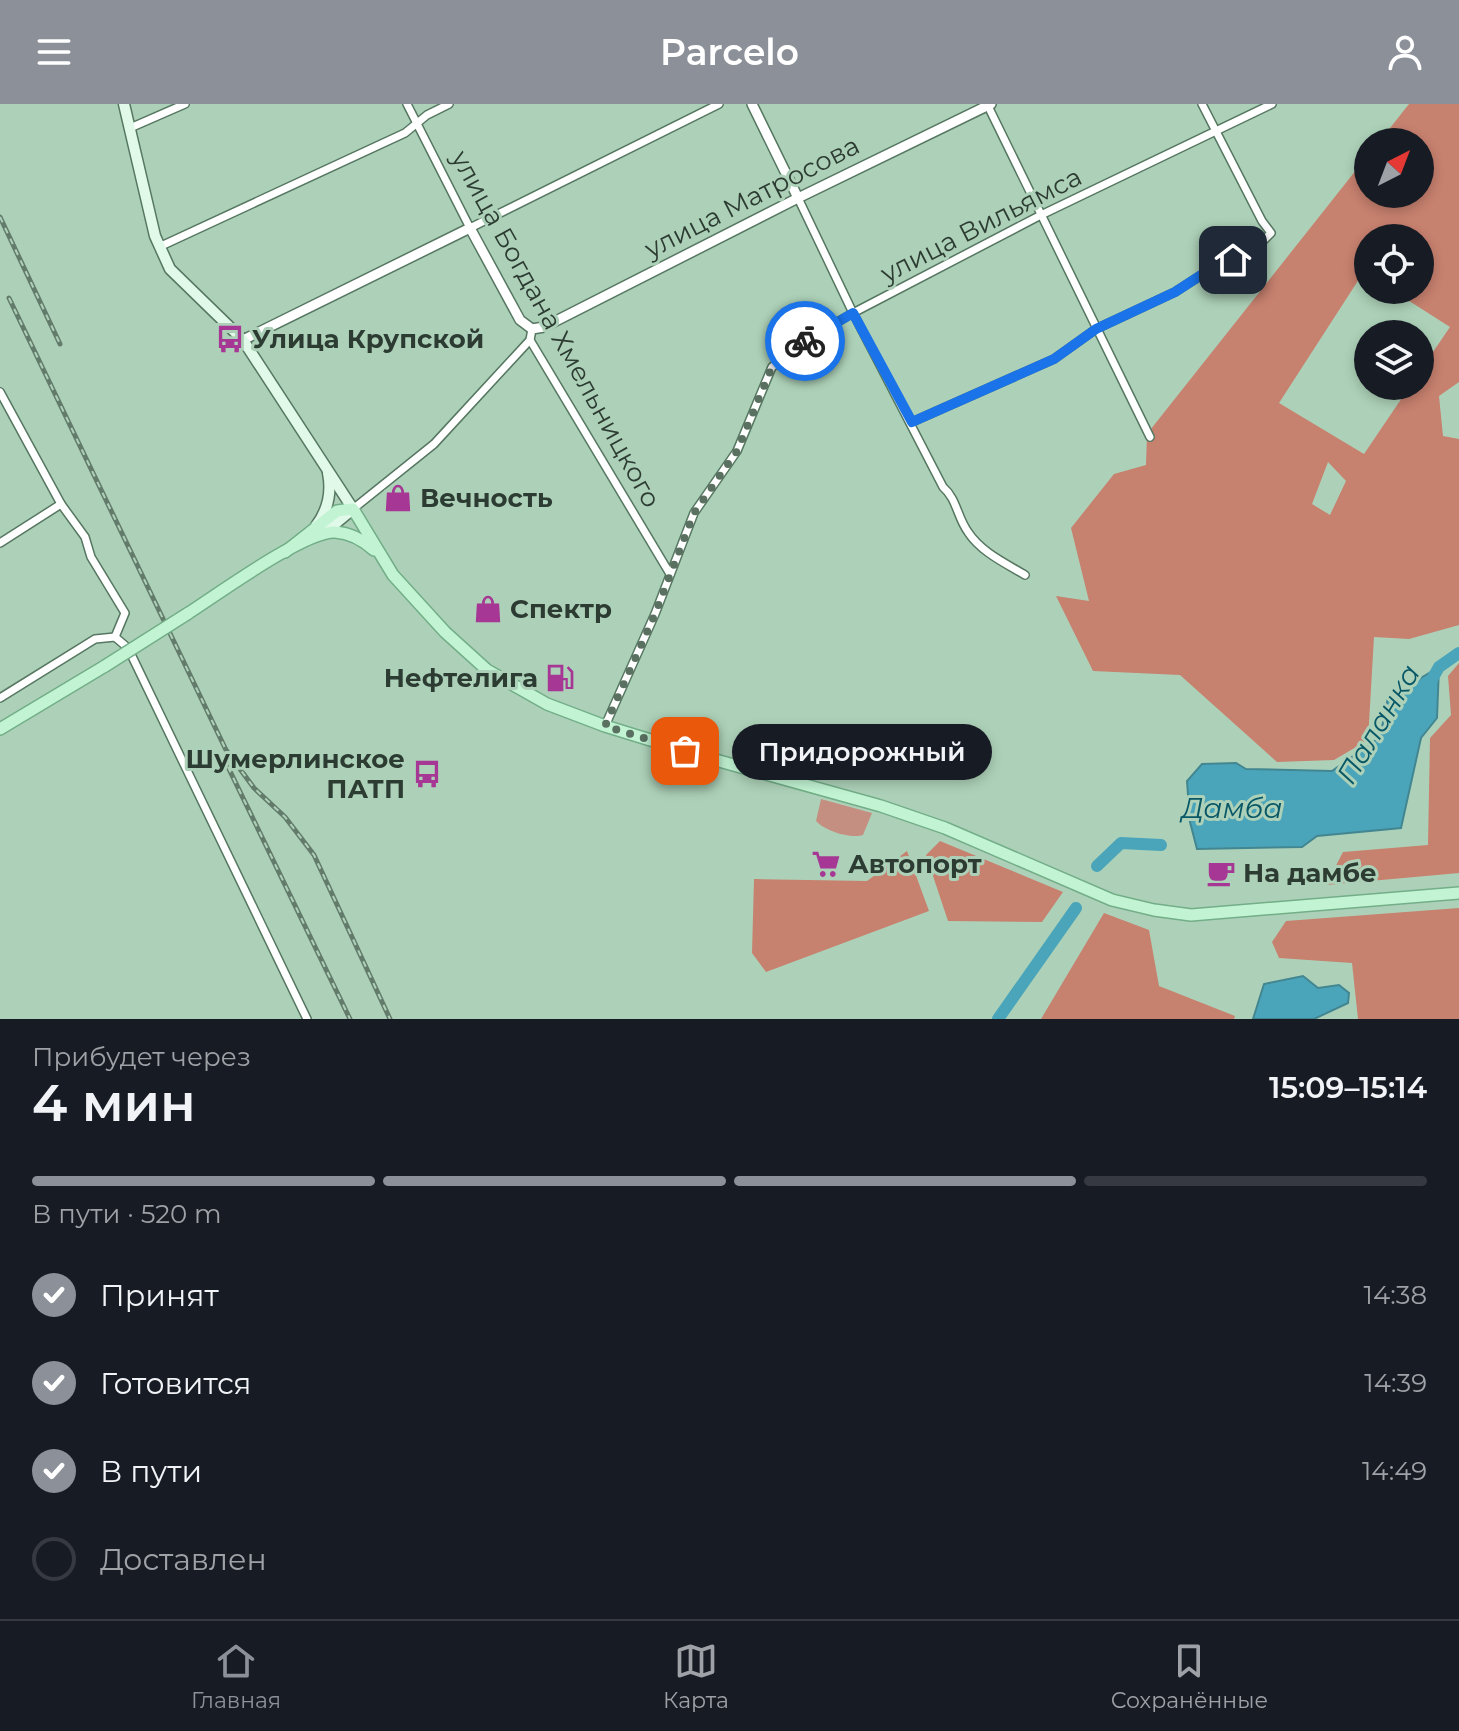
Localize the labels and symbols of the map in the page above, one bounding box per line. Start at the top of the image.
north arrow [1354,128,1434,208]
street label: улица Матросова [638,129,865,265]
street label: улица Богдана Хмельницкого [444,144,668,513]
street label: улица Вильямса [874,160,1087,290]
pin [1199,226,1267,294]
courier [765,301,845,381]
place label: Улица Крупской [252,323,484,355]
bus stop icon: Улица Крупской [215,324,245,354]
place label: Вечность [420,482,553,514]
shop icon: Вечность [383,483,413,513]
place label: Спектр [510,593,612,625]
shop icon: Спектр [473,594,503,624]
water label: Паланка [1329,658,1427,790]
place label: Нефтелига [384,662,538,694]
fuel station icon: Нефтелига [545,663,575,693]
pin [651,717,719,785]
callout: Придорожный [733,723,993,779]
place label: Шумерлинское ПАТП [186,743,405,805]
bus stop icon: Шумерлинское ПАТП [412,759,442,789]
water label: Дамба [1178,791,1283,825]
place label: Автопорт [848,848,982,880]
supermarket icon: Автопорт [811,849,841,879]
place label: На дамбе [1243,857,1377,889]
cafe icon: На дамбе [1206,858,1236,888]

